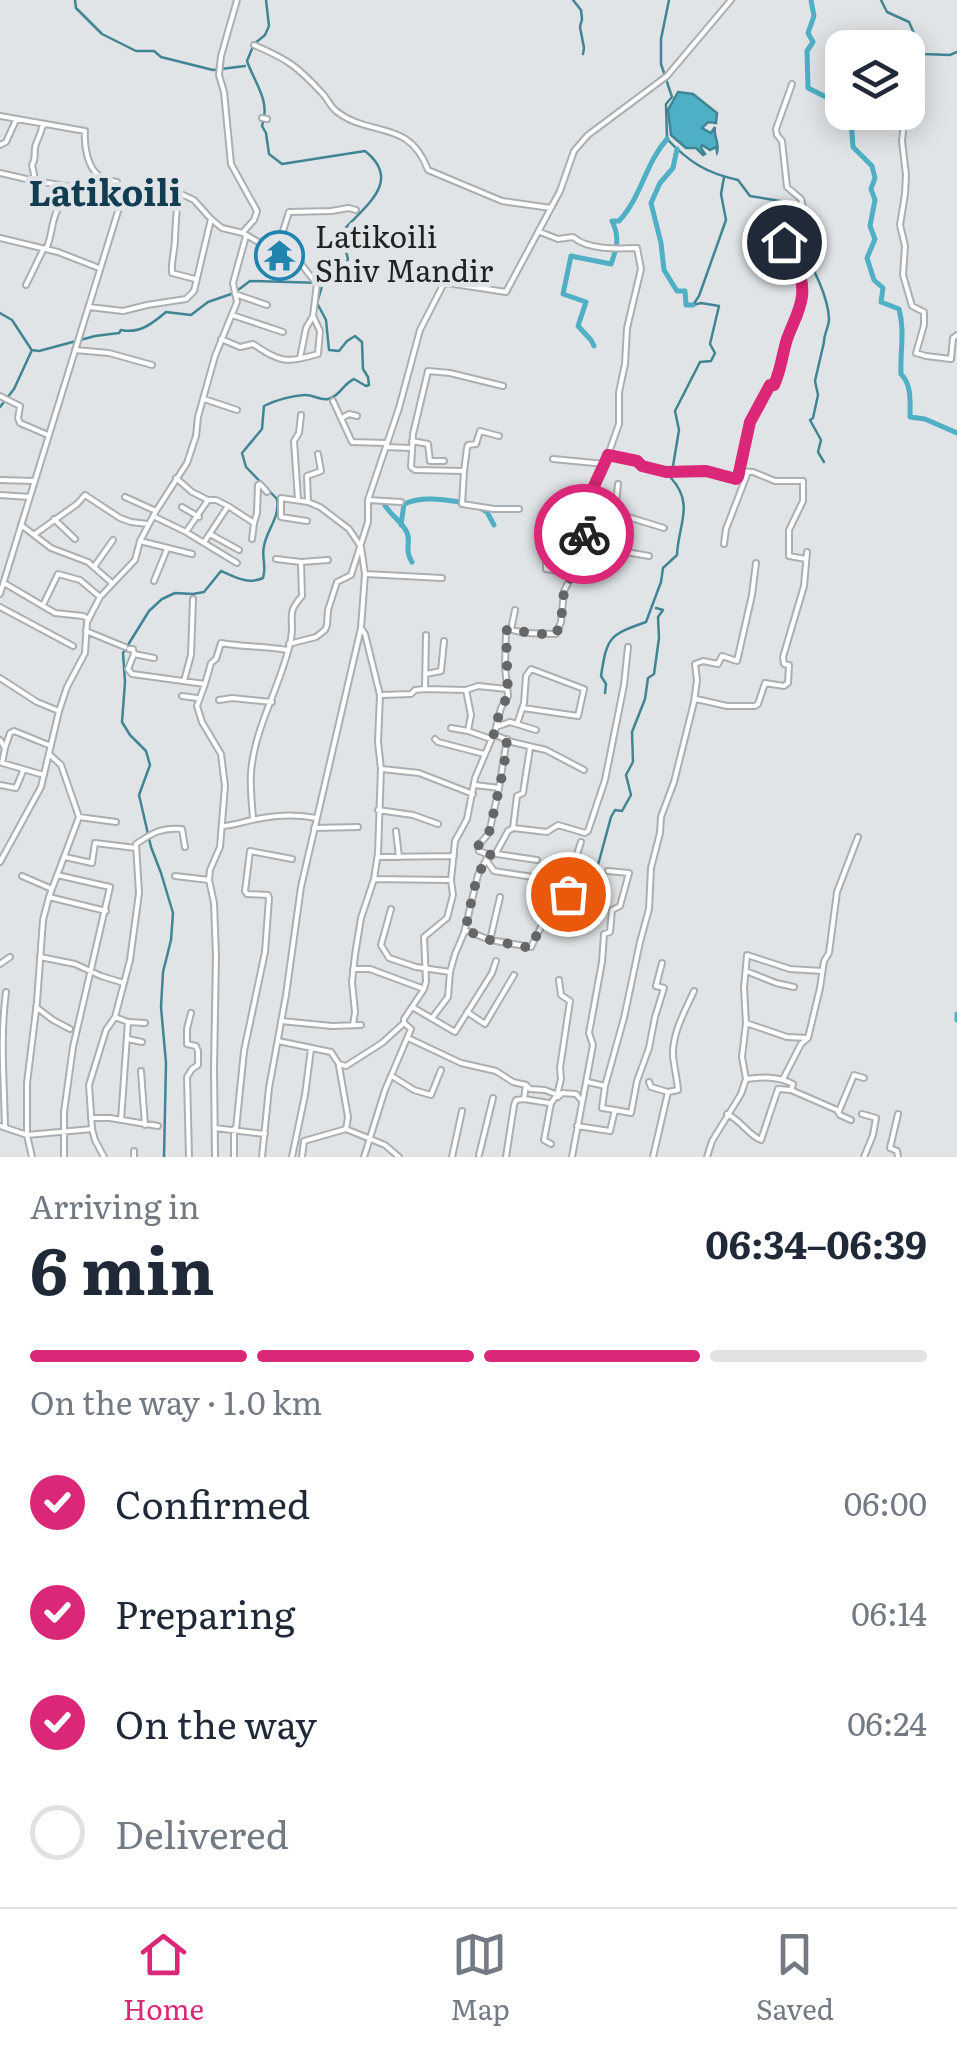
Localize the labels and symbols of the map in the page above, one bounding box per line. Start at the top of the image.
district label: Latikoili [28,165,182,217]
pin [742,200,827,285]
place label: Latikoili Shiv Mandir [315,213,493,291]
temple icon: Latikoili Shiv Mandir [254,229,306,281]
courier [534,484,634,584]
pin [526,852,611,937]

